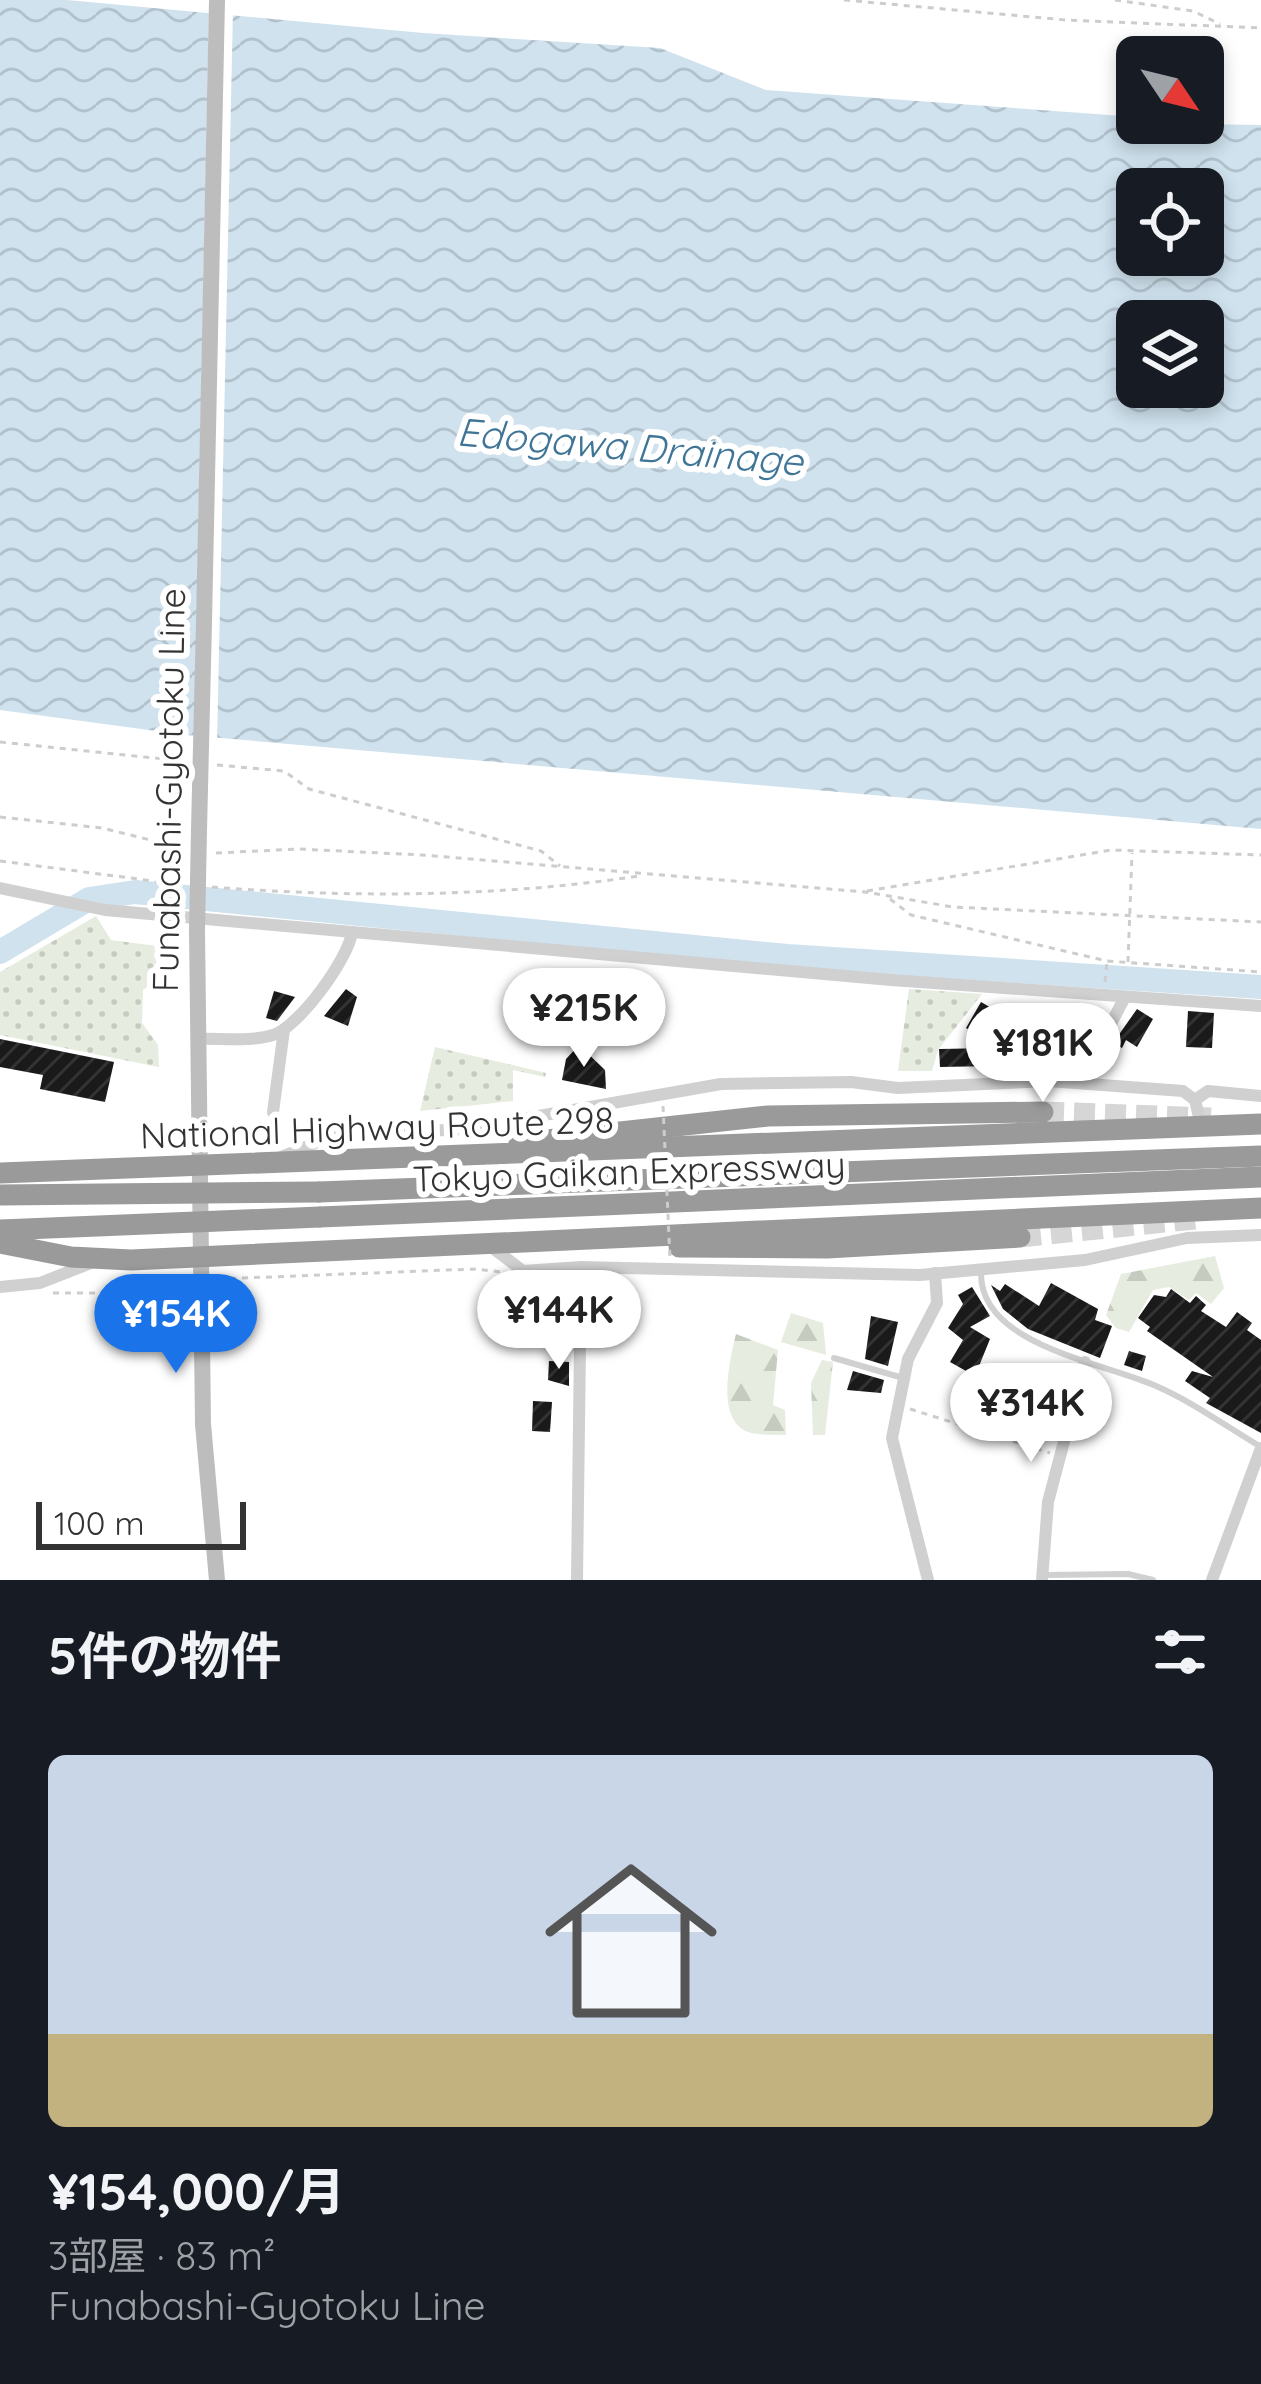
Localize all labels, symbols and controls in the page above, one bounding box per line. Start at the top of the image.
north arrow [1116,36,1224,144]
map controls [1116,36,1224,408]
button: locate [1116,168,1224,276]
button: layers [1116,300,1224,408]
water label: Edogawa Drainage [455,406,807,486]
street label: Funabashi-Gyotoku Line [142,588,194,992]
pin: ¥215K [500,968,668,1070]
text: ¥215K [530,982,638,1031]
pin: ¥181K [959,1003,1127,1105]
text: ¥181K [993,1017,1093,1066]
street label: National Highway Route 298 [139,1096,615,1158]
street label: Tokyo Gaikan Expressway [412,1141,846,1201]
pin: ¥144K [475,1270,643,1372]
pin: ¥154K [92,1274,260,1376]
text: ¥144K [504,1284,614,1333]
text: ¥154K [121,1288,231,1337]
pin: ¥314K [947,1363,1115,1465]
text: ¥314K [977,1377,1085,1426]
scale bar [36,1496,246,1549]
text: 100 m [54,1502,145,1543]
icon: filters [1147,1619,1213,1685]
text: 5件の物件 [48,1623,281,1687]
icon: home [523,1833,739,2049]
text: ¥154,000/月 [48,2159,346,2223]
text: 3部屋 · 83 m² [48,2231,275,2280]
text: Funabashi-Gyotoku Line [48,2281,486,2330]

